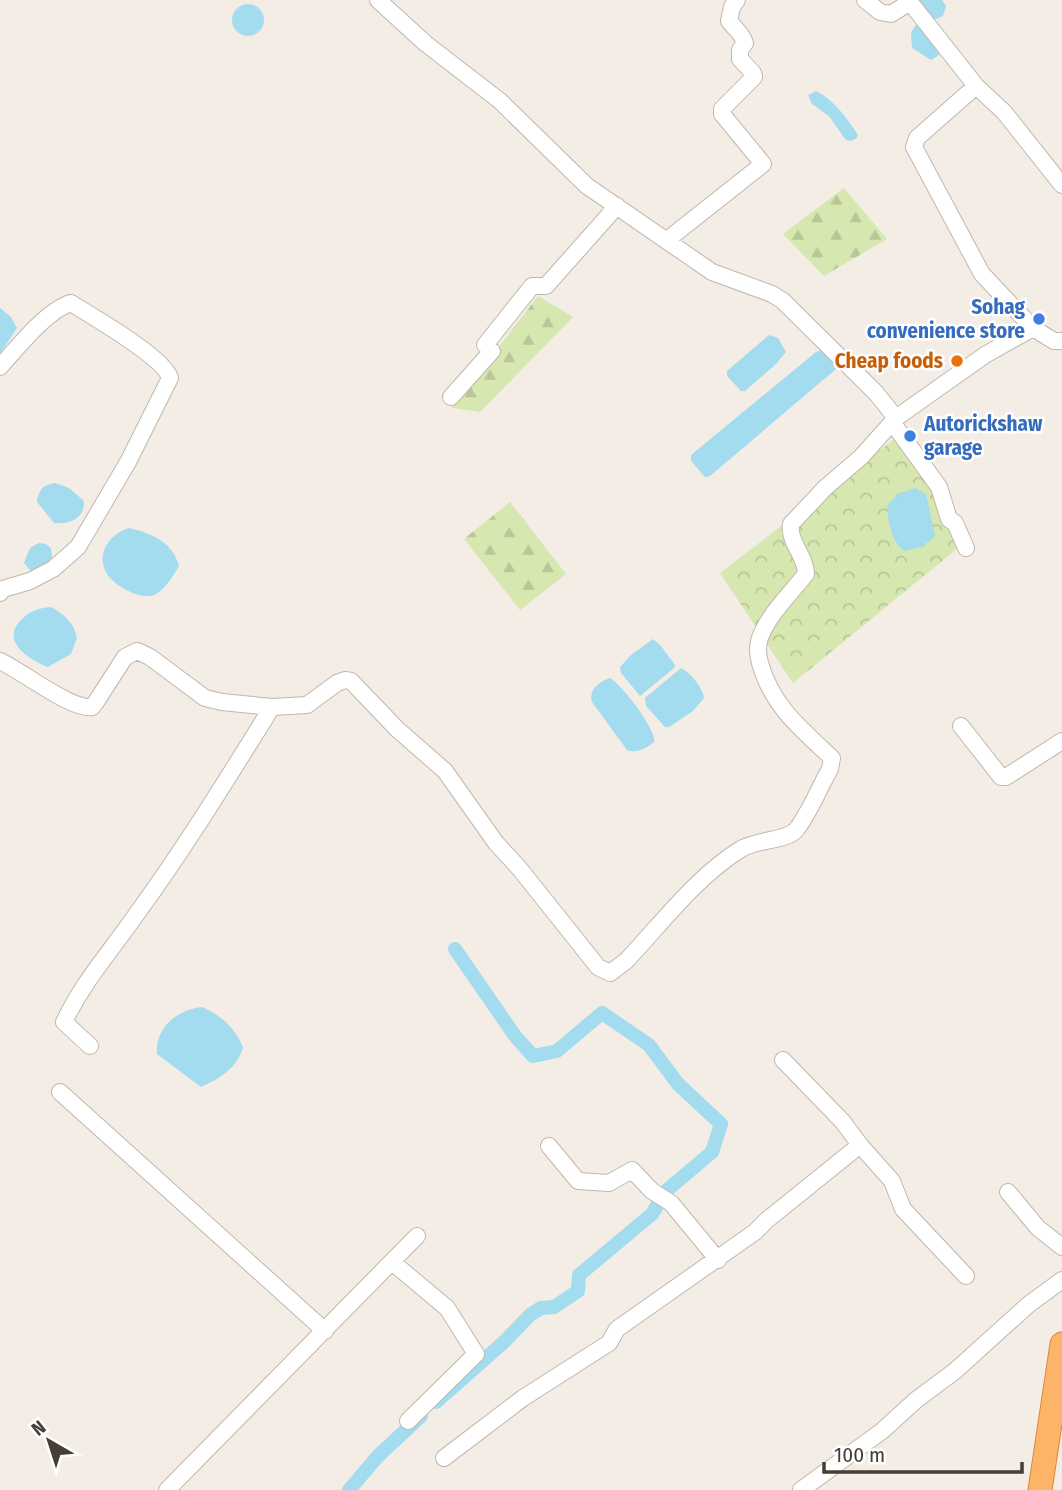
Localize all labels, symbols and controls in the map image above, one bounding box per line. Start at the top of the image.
place label: Sohag convenience store [867,294,1026,344]
marker: Sohag convenience store [1031,311,1047,327]
place label: Cheap foods [835,348,943,374]
marker: Cheap foods [949,353,965,369]
place label: Autorickshaw garage [923,411,1043,461]
marker: Autorickshaw garage [902,428,918,444]
north arrow [14,1406,84,1476]
text: N [27,1416,50,1441]
scale bar [824,1430,1022,1474]
text: 100 m [834,1442,885,1468]

